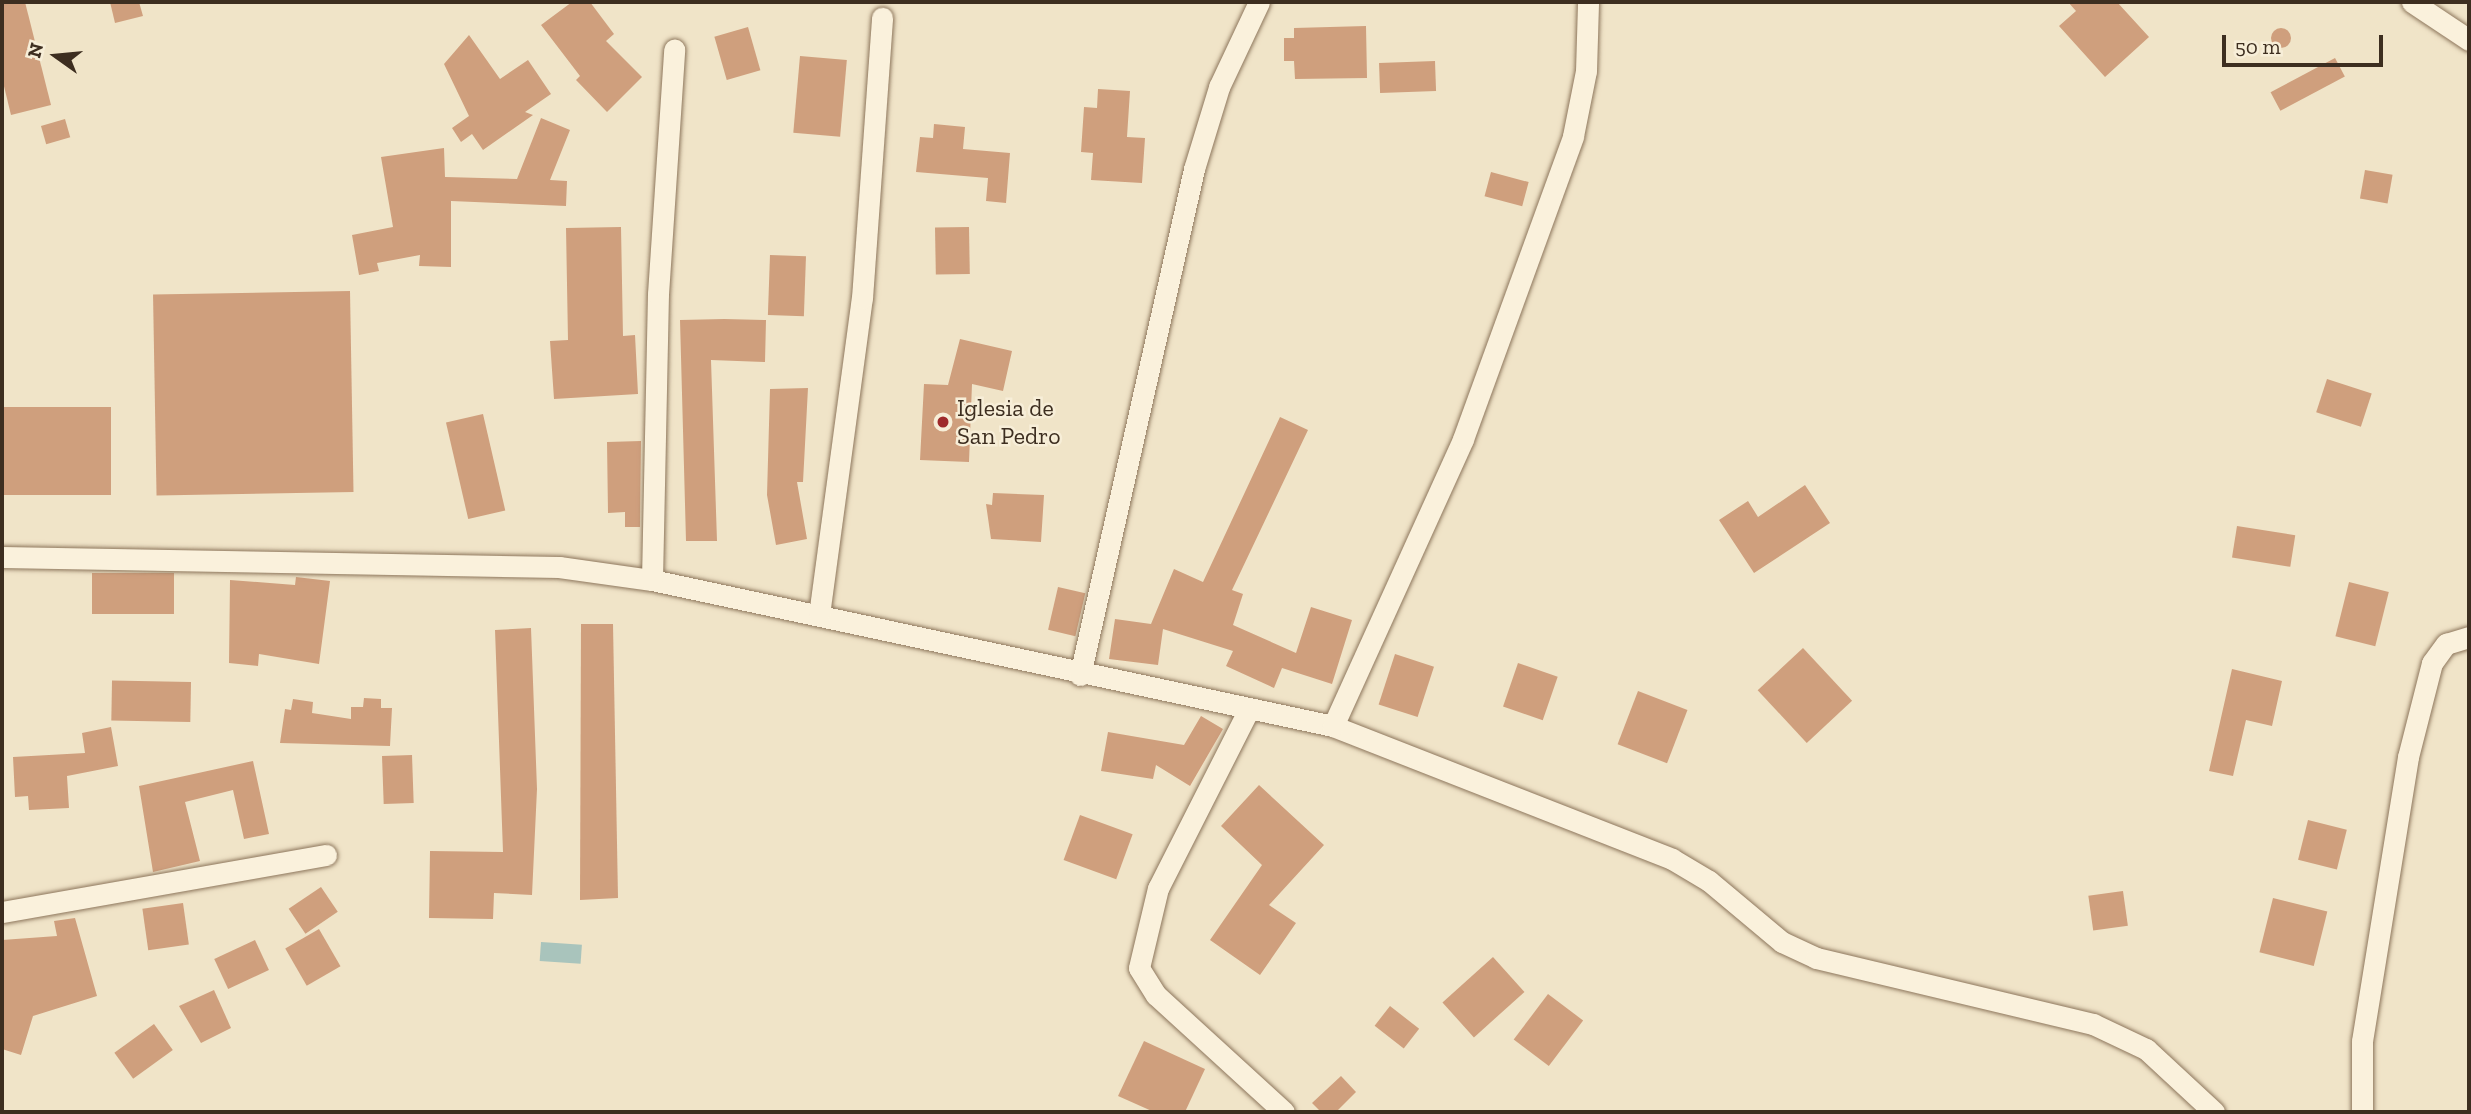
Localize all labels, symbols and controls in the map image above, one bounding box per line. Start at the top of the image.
north arrow [21,21,91,91]
scale bar [2226,21,2387,65]
text: 50 m [2235,34,2281,59]
text: N [22,40,48,60]
place label: Iglesia de San Pedro [957,394,1061,450]
marker: Iglesia de San Pedro [935,414,951,430]

